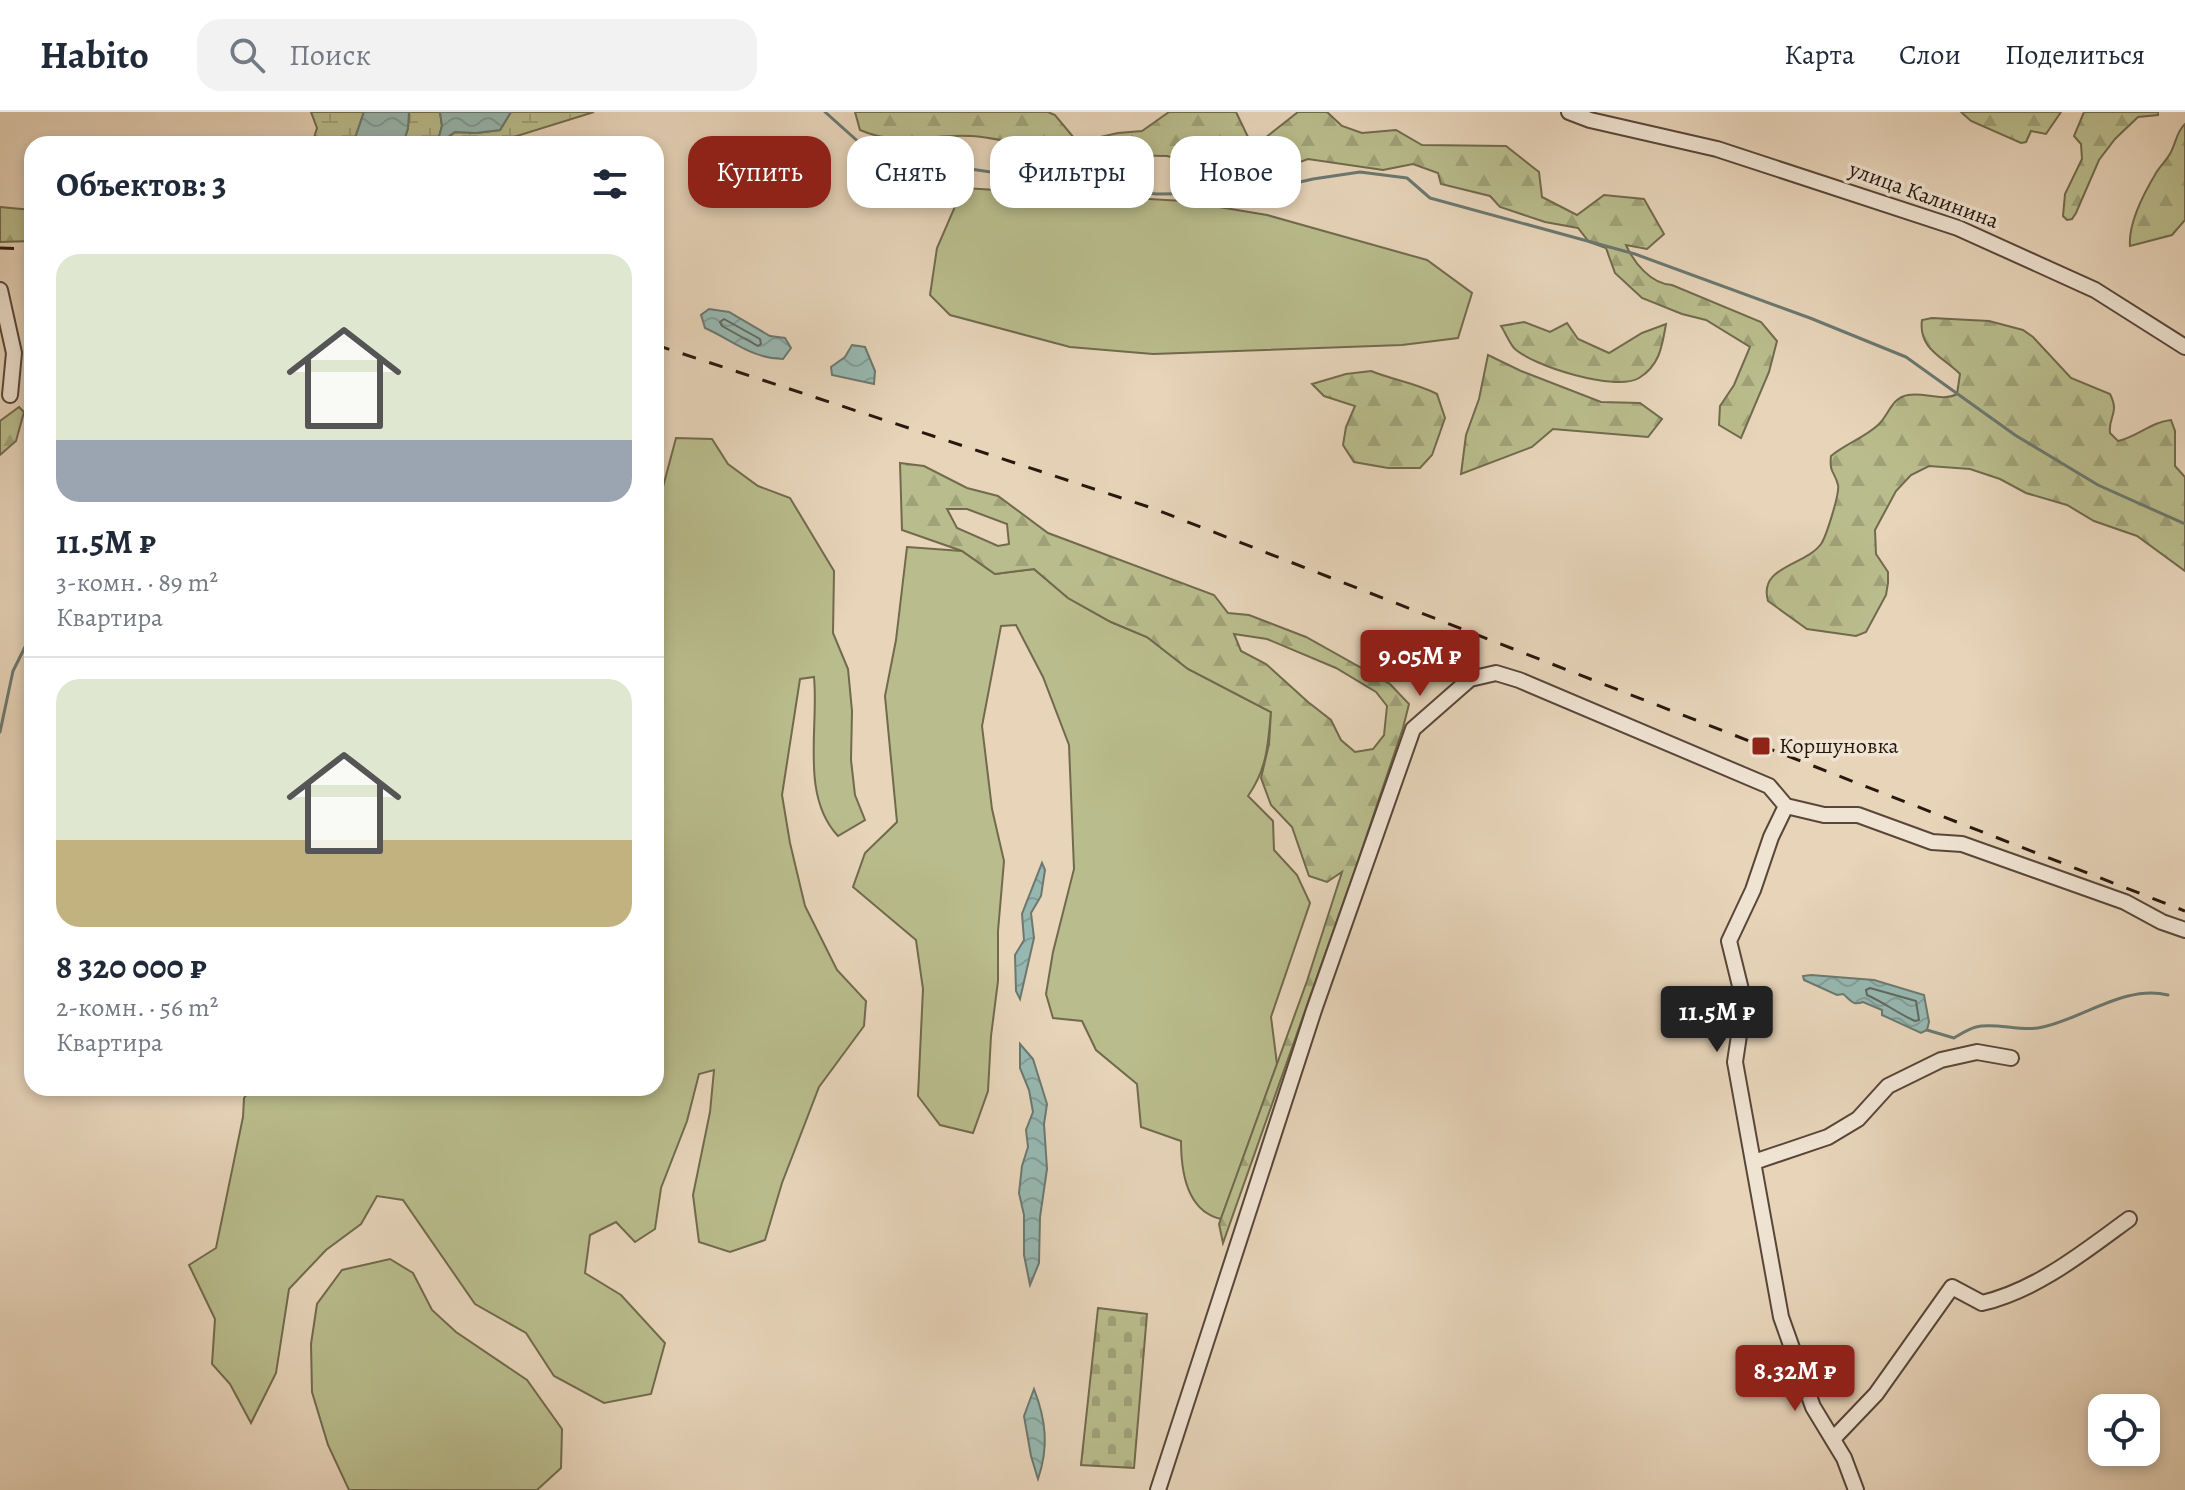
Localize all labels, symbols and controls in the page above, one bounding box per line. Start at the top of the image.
search box [197,19,757,91]
text: Habito [40,29,149,81]
icon: search [225,33,269,77]
text: Поиск [289,35,371,75]
text: Карта [1784,36,1855,74]
text: Слои [1899,36,1961,74]
text: Поделиться [2005,36,2145,74]
chip: Купить [688,136,831,208]
chip: Снять [847,136,974,208]
chip: Фильтры [990,136,1154,208]
chip: Новое [1170,136,1301,208]
street label: улица Калинина [1844,154,2004,236]
text: Объектов: 3 [56,161,227,208]
icon: filters [588,162,632,206]
icon: home [272,306,416,450]
text: 11.5M ₽ [56,518,156,565]
text: 3-комн. · 89 m² [56,565,218,600]
text: Квартира [56,600,163,635]
pin: 9.05M ₽ [1346,630,1494,698]
text: 9.05M ₽ [1379,638,1461,673]
icon: home [272,731,416,875]
place label: Коршуновка [1779,731,1899,761]
marker: Коршуновка [1750,735,1772,757]
text: 8 320 000 ₽ [56,943,207,990]
pin: 11.5M ₽ [1643,986,1791,1054]
text: 2-комн. · 56 m² [56,990,218,1025]
text: 11.5M ₽ [1679,994,1755,1029]
text: Квартира [56,1025,163,1060]
pin: 8.32M ₽ [1721,1345,1869,1413]
text: 8.32M ₽ [1754,1353,1836,1388]
map controls [2088,1394,2160,1466]
button: locate [2088,1394,2160,1466]

